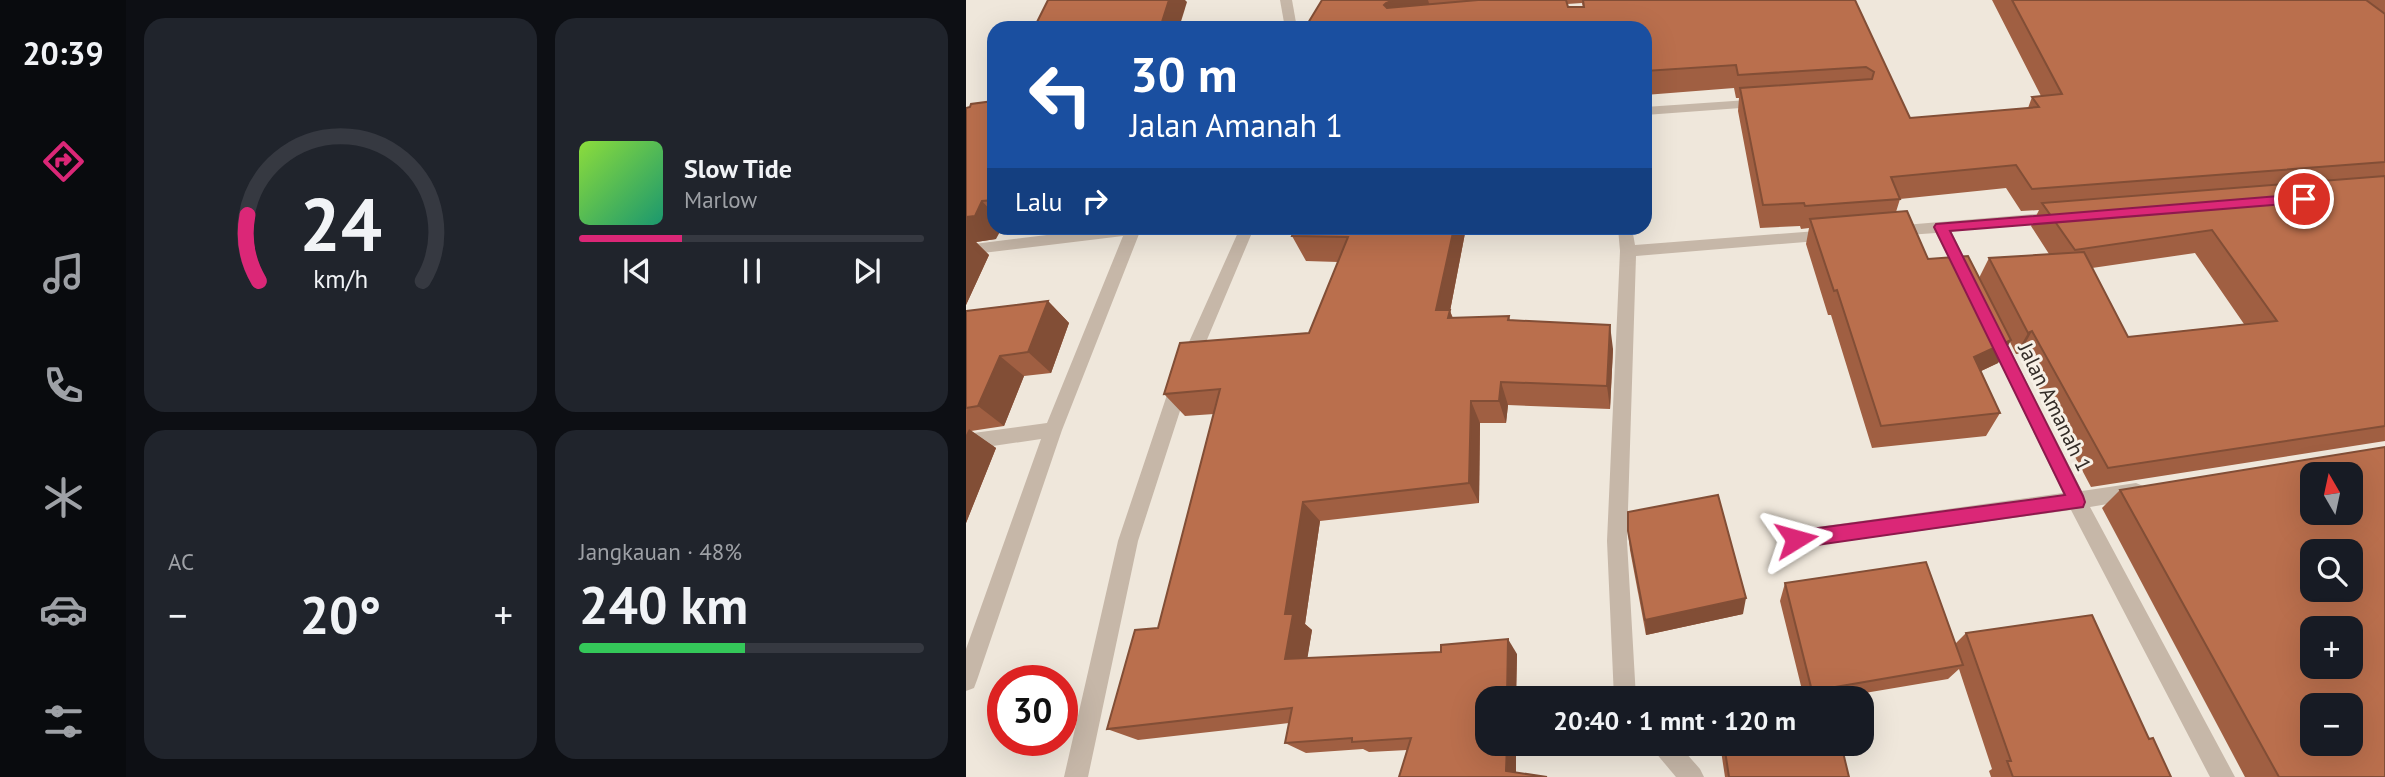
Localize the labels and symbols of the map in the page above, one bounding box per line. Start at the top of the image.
pin [2274,169,2334,229]
street label: Jalan Amanah 1 [2012,337,2098,476]
north arrow [2300,462,2362,525]
position arrow [1759,502,1833,576]
speed limit sign: 30 [987,665,1078,756]

